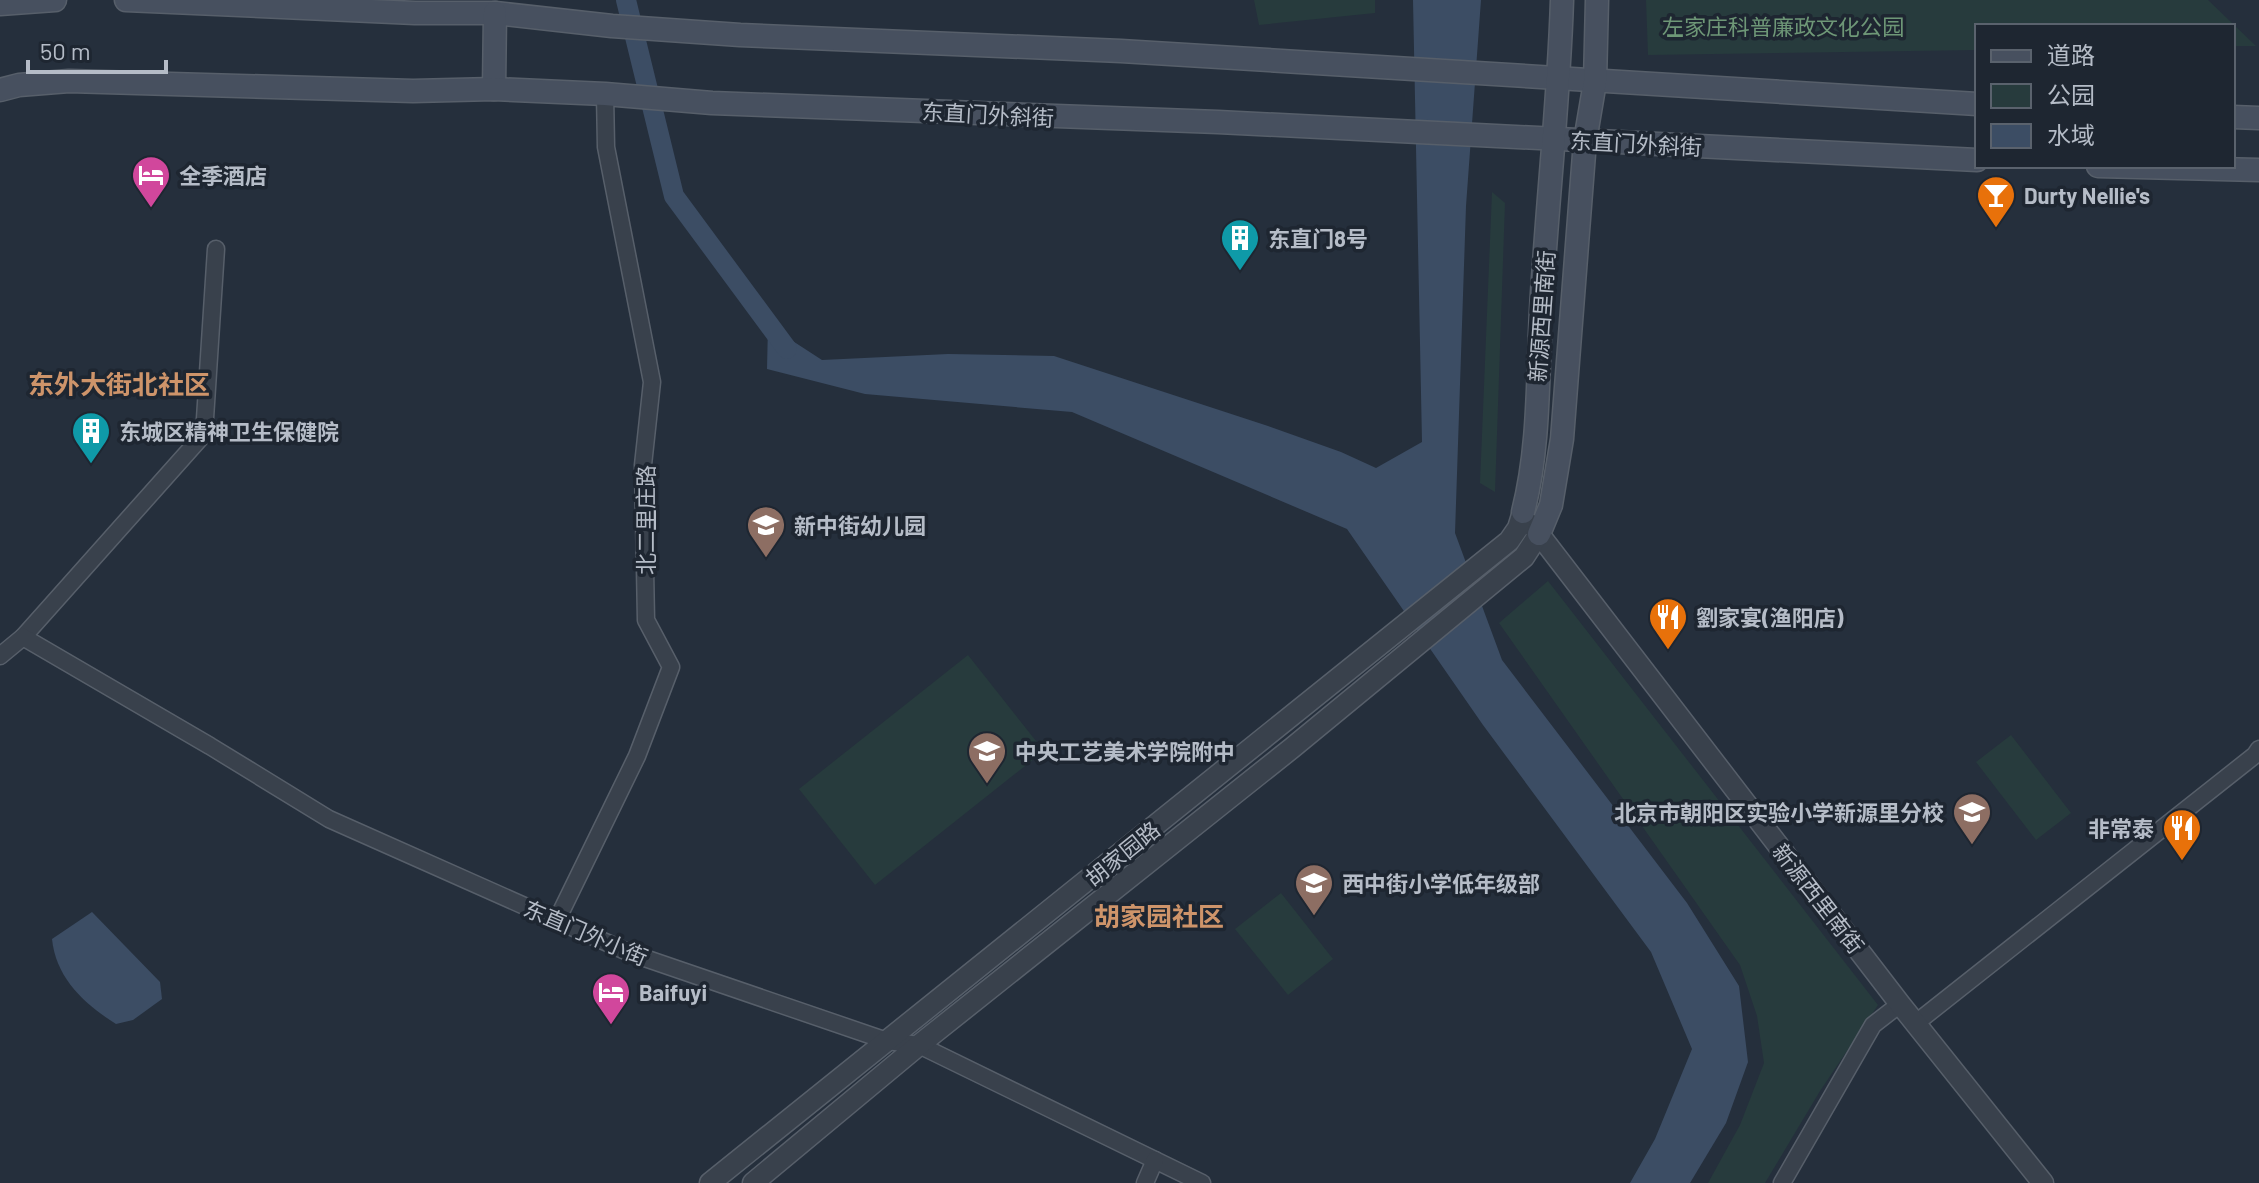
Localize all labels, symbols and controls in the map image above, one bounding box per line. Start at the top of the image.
park label: 左家庄科普廉政文化公园 [1662,13,1904,39]
scale bar [28,24,166,74]
legend [1975,24,2235,168]
text: 50 m [40,36,91,65]
text: 道路 [2047,40,2095,69]
text: 公园 [2047,80,2095,109]
street label: 东直门外斜街 [921,98,1055,130]
text: 水域 [2047,120,2095,149]
street label: 东直门外斜街 [1569,127,1703,159]
hotel icon: 全季酒店 [130,154,172,209]
place label: 全季酒店 [179,162,267,188]
bar icon: Durty Nellie's [1975,174,2017,229]
place label: Durty Nellie's [2024,182,2150,208]
building icon: 东直门8号 [1219,217,1261,272]
place label: 东直门8号 [1268,225,1368,251]
street label: 新源西里南街 [1523,249,1559,383]
district label: 东外大街北社区 [28,368,210,399]
building icon: 东城区精神卫生保健院 [70,410,112,465]
place label: 东城区精神卫生保健院 [119,418,339,444]
street label: 北二里庄路 [632,465,658,575]
school or university icon: 新中街幼儿园 [745,504,787,559]
place label: 新中街幼儿园 [794,512,926,538]
restaurant icon: 劉家宴(渔阳店) [1647,596,1689,651]
place label: 劉家宴(渔阳店) [1696,604,1844,630]
school or university icon: 中央工艺美术学院附中 [966,730,1008,785]
place label: 中央工艺美术学院附中 [1015,738,1235,764]
school or university icon: 北京市朝阳区实验小学新源里分校 [1951,791,1993,846]
place label: 北京市朝阳区实验小学新源里分校 [1614,799,1944,825]
restaurant icon: 非常泰 [2161,807,2203,862]
street label: 胡家园路 [1080,815,1164,891]
place label: 非常泰 [2088,815,2154,841]
street label: 新源西里南街 [1768,838,1870,958]
school or university icon: 西中街小学低年级部 [1293,862,1335,917]
place label: 西中街小学低年级部 [1342,870,1540,896]
street label: 东直门外小街 [520,894,652,970]
district label: 胡家园社区 [1094,900,1224,931]
hotel icon: Baifuyi [590,971,632,1026]
place label: Baifuyi [639,979,707,1005]

